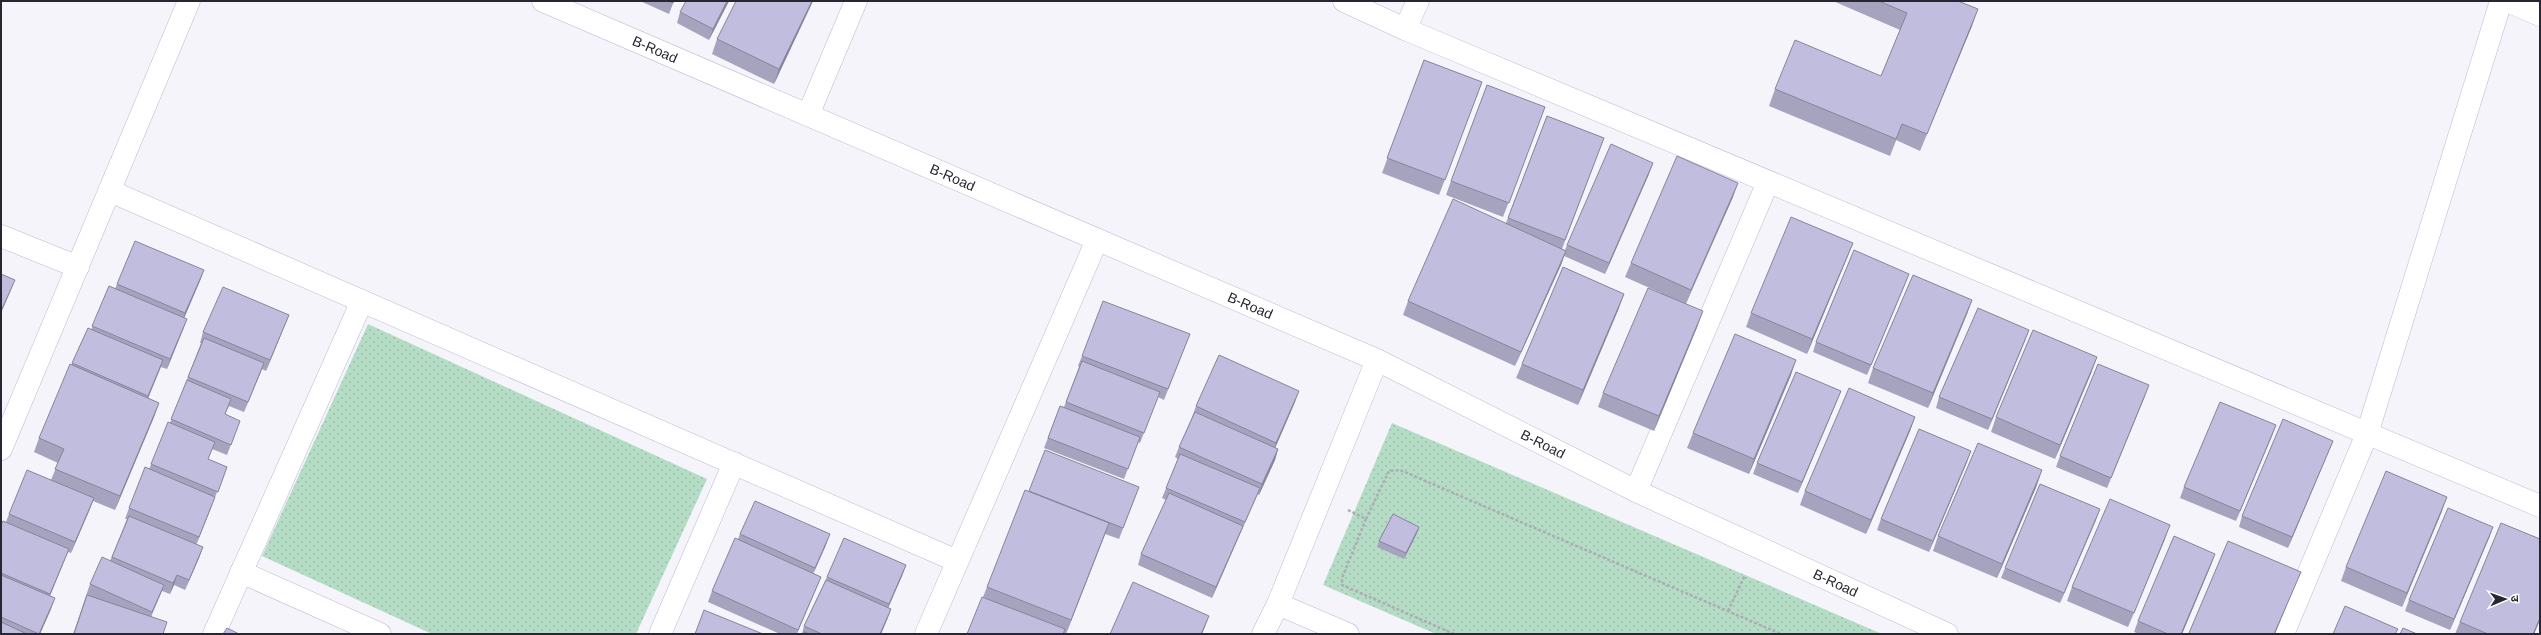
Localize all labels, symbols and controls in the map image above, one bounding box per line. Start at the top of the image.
street label: B-Road [630,32,680,66]
street label: B-Road [928,161,978,194]
street label: B-Road [1225,289,1275,322]
street label: B-Road [1518,426,1568,462]
street label: B-Road [1811,566,1861,600]
north arrow [2485,579,2525,619]
text: उ [2509,595,2521,603]

